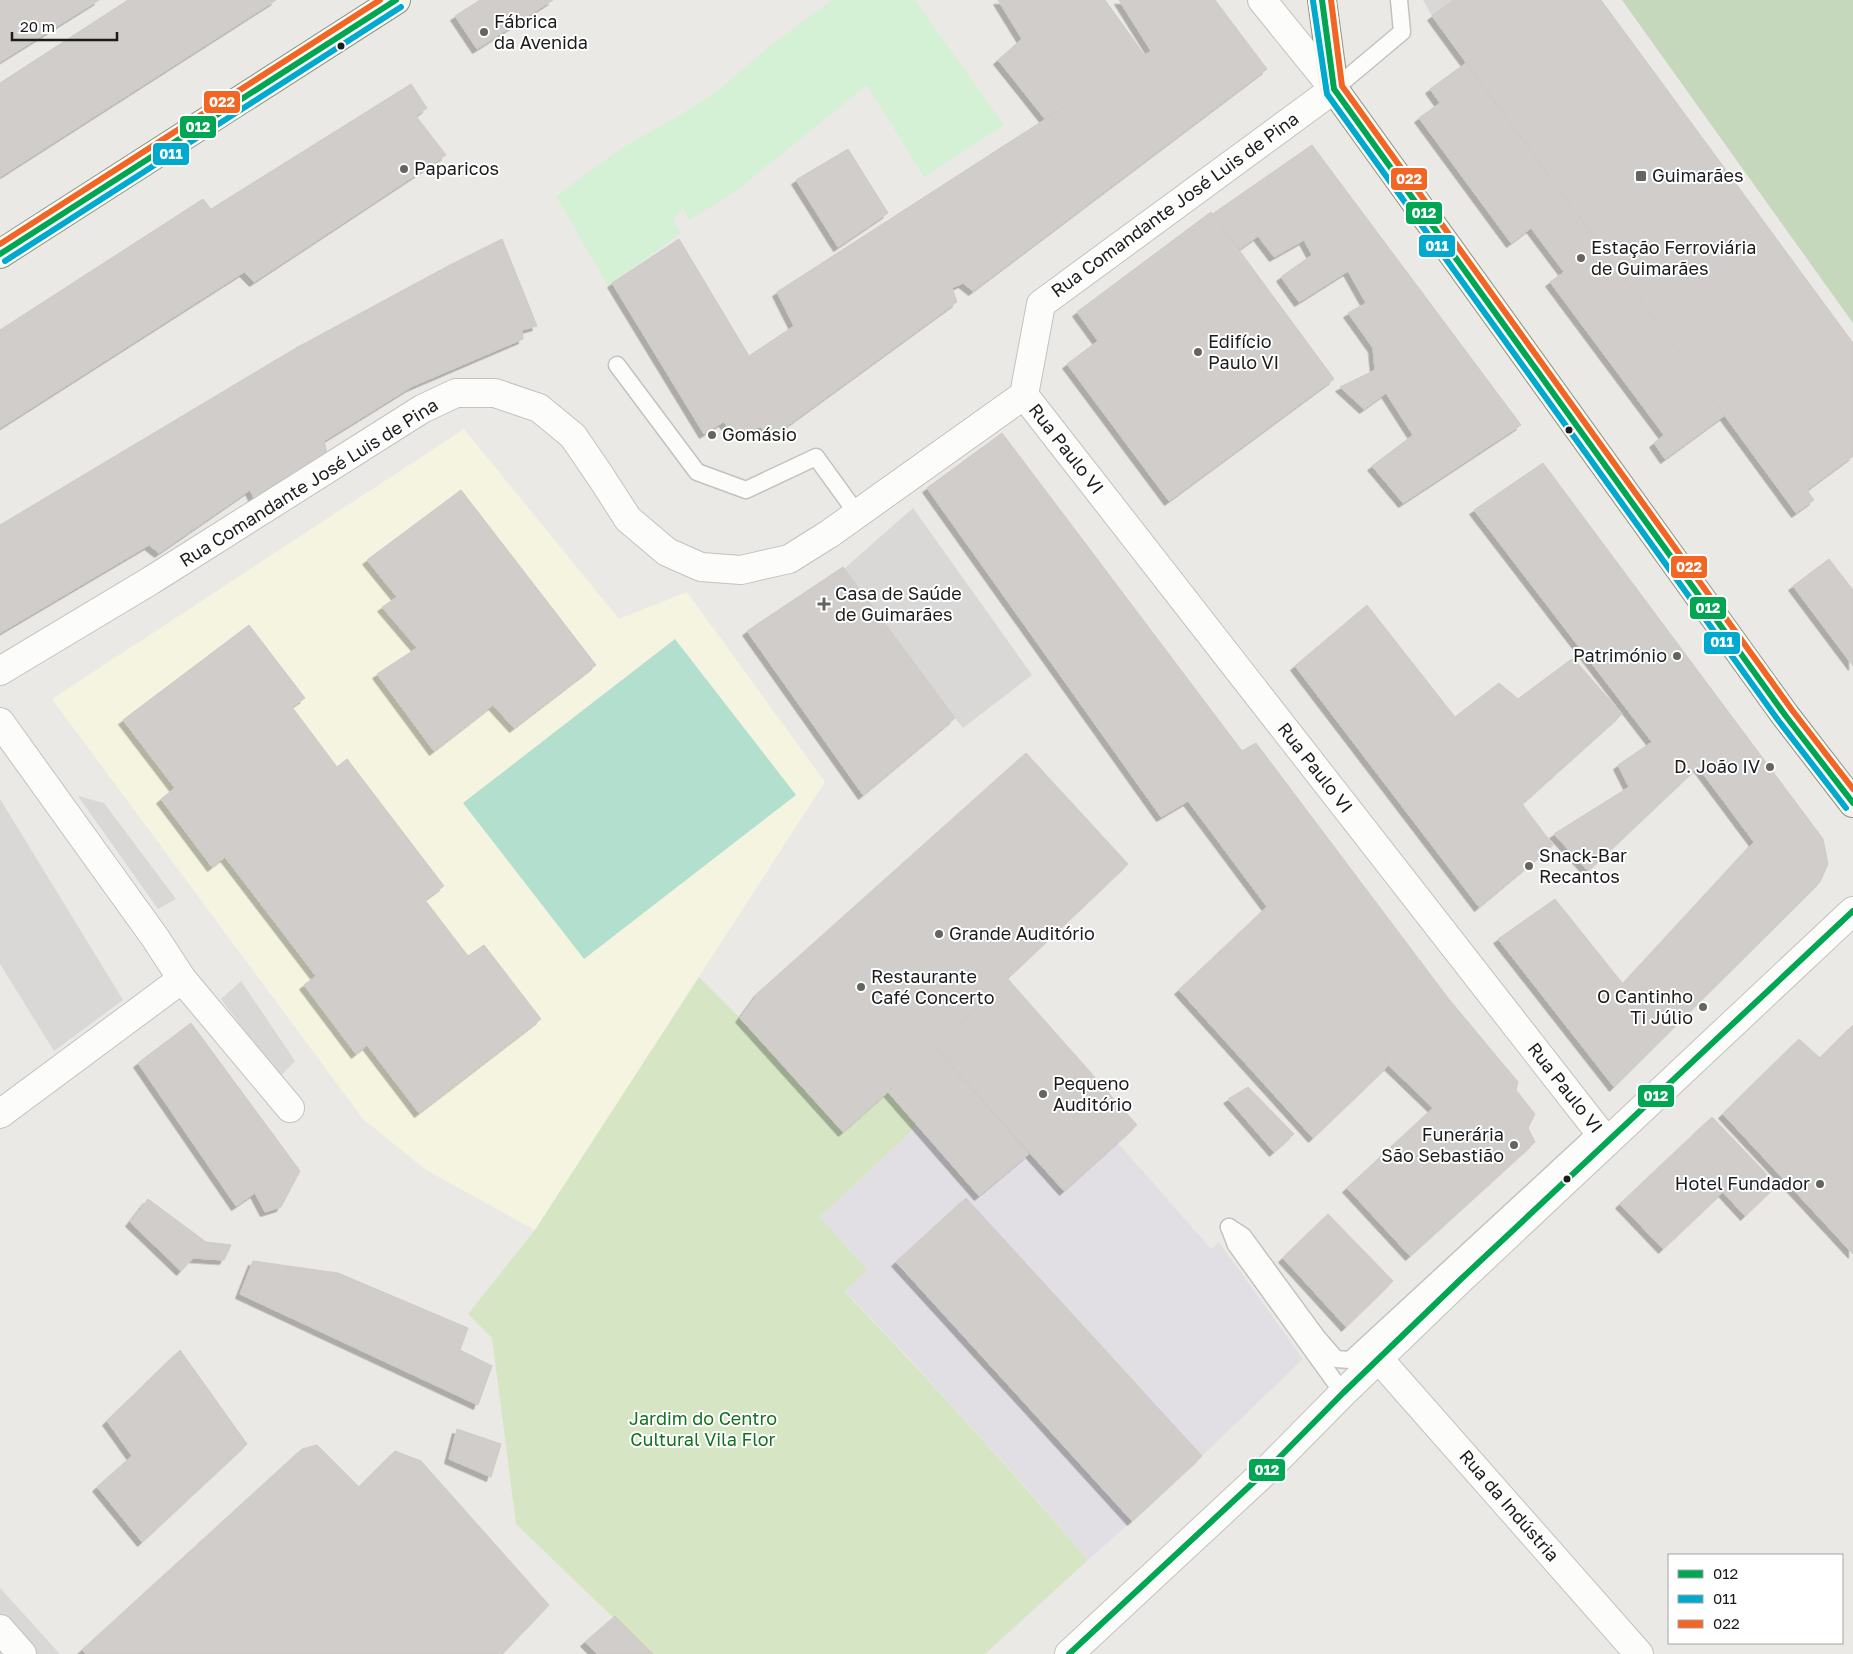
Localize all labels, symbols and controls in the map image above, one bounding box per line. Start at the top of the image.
scale bar [12,10,118,42]
place label: Fábrica da Avenida [494,10,588,53]
text: 20 m [20,17,55,35]
marker: Fábrica da Avenida [478,26,490,38]
unlabelled marker [336,41,346,51]
line badge: 022 [203,90,241,114]
text: 022 [209,93,236,110]
street label: Rua Comandante José Luis de Pina [1046,107,1303,301]
line badge: 012 [179,115,217,139]
text: 012 [186,118,211,135]
line badge: 011 [152,142,190,166]
text: 011 [159,145,183,162]
place label: Paparicos [414,157,499,179]
marker: Paparicos [398,163,410,175]
place label: Guimarães [1652,164,1744,186]
line badge: 022 [1390,167,1428,191]
marker: Guimarães [1634,169,1648,183]
text: 022 [1396,170,1423,187]
line badge: 012 [1405,201,1443,225]
text: 012 [1412,204,1437,221]
line badge: 011 [1418,234,1456,258]
place label: Estação Ferroviária de Guimarães [1591,236,1757,279]
text: 011 [1425,237,1449,254]
marker: Estação Ferroviária de Guimarães [1575,252,1587,264]
place label: Edifício Paulo VI [1208,330,1279,373]
marker: Edifício Paulo VI [1192,346,1204,358]
street label: Rua Comandante José Luis de Pina [175,393,442,571]
street label: Rua Paulo VI [1025,399,1109,498]
place label: Gomásio [722,423,797,445]
unlabelled marker [1564,425,1574,435]
marker: Gomásio [706,429,718,441]
line badge: 022 [1670,555,1708,579]
text: 022 [1676,558,1703,575]
place label: Casa de Saúde de Guimarães [835,582,962,625]
line badge: 012 [1689,596,1727,620]
marker: Casa de Saúde de Guimarães [817,597,831,611]
text: 012 [1696,599,1721,616]
line badge: 011 [1703,631,1741,655]
text: 011 [1710,633,1734,650]
place label: Património [1573,644,1667,666]
marker: Património [1671,650,1683,662]
street label: Rua Paulo VI [1274,718,1358,817]
place label: D. João IV [1674,755,1760,777]
marker: D. João IV [1764,761,1776,773]
place label: Snack-Bar Recantos [1539,844,1627,887]
marker: Snack-Bar Recantos [1523,860,1535,872]
place label: Grande Auditório [949,922,1095,944]
marker: Grande Auditório [933,928,945,940]
place label: Restaurante Café Concerto [871,965,994,1008]
marker: Restaurante Café Concerto [855,981,867,993]
place label: O Cantinho Ti Júlio [1597,985,1693,1028]
marker: O Cantinho Ti Júlio [1697,1001,1709,1013]
street label: Rua Paulo VI [1524,1038,1608,1137]
place label: Pequeno Auditório [1053,1072,1132,1115]
line badge: 012 [1637,1084,1675,1108]
text: 012 [1644,1087,1669,1104]
marker: Pequeno Auditório [1037,1088,1049,1100]
place label: Funerária São Sebastião [1381,1123,1504,1166]
marker: Funerária São Sebastião [1508,1139,1520,1151]
place label: Hotel Fundador [1675,1172,1810,1194]
unlabelled marker [1562,1174,1572,1184]
marker: Hotel Fundador [1814,1178,1826,1190]
park label: Jardim do Centro Cultural Vila Flor [629,1407,777,1450]
street label: Rua da Indústria [1455,1445,1564,1566]
line badge: 012 [1248,1458,1286,1482]
text: 012 [1255,1461,1280,1478]
legend [1668,1554,1843,1644]
text: 012 [1713,1564,1738,1582]
text: 011 [1713,1589,1737,1607]
text: 022 [1713,1614,1740,1632]

